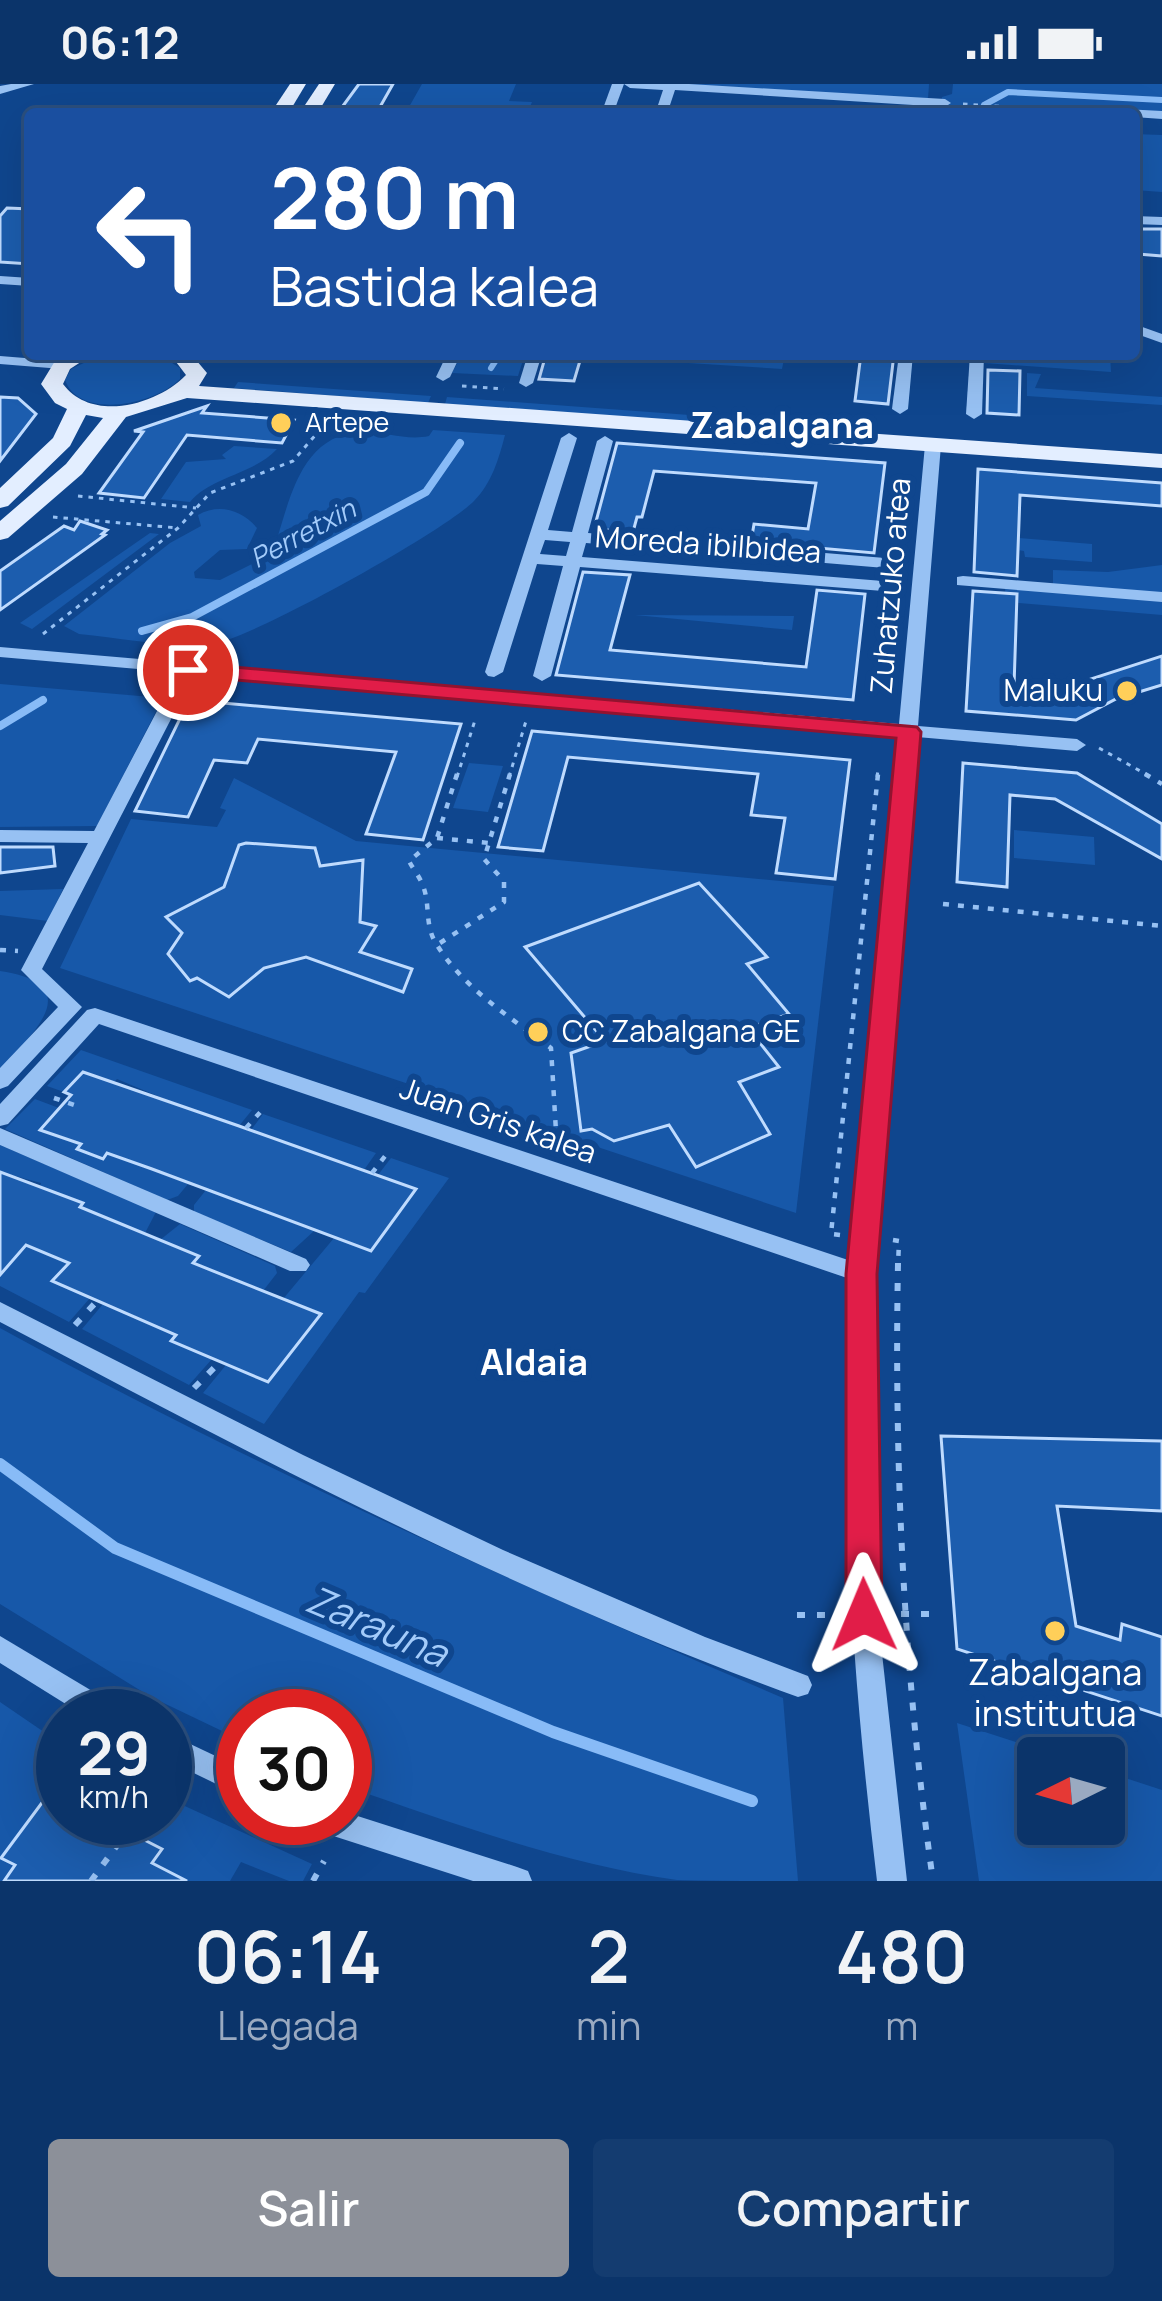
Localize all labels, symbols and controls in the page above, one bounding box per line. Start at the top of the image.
text: 06:12 [60,11,180,73]
text: 280 m [270,139,519,254]
icon: left [72,156,228,312]
text: Bastida kalea [270,248,599,322]
district label: Zabalgana [690,400,874,449]
place label: Artepe [305,403,389,440]
marker: Artepe [268,410,294,436]
street label: Zuhatzuko atea [860,476,919,696]
water label: Perretxin [243,489,362,576]
street label: Moreda ibilbidea [594,515,823,572]
pin [137,619,239,721]
icon: arrive [155,637,221,703]
place label: Maluku [1004,669,1103,710]
marker: Maluku [1114,678,1140,704]
place label: CC Zabalgana GE [562,1010,801,1051]
marker: CC Zabalgana GE [525,1019,551,1045]
street label: Juan Gris kalea [395,1067,602,1172]
district label: Aldaia [480,1337,588,1386]
position arrow [801,1552,927,1678]
water label: Zarauna [298,1571,458,1680]
marker: Zabalgana institutua [1042,1618,1068,1644]
place label: Zabalgana institutua [968,1647,1142,1737]
speed limit sign: 30 [216,1689,372,1845]
text: 29 [77,1711,151,1793]
north arrow [1017,1737,1125,1845]
map controls [1017,1737,1125,1845]
text: km/h [79,1776,149,1817]
text: 06:14 [194,1906,382,2005]
text: 2 [588,1906,630,2005]
text: 480 [835,1906,968,2005]
text: Llegada [217,1998,359,2052]
text: min [576,1998,641,2052]
text: m [885,1998,918,2052]
button: Salir [48,2139,569,2277]
button: Compartir [593,2139,1114,2277]

